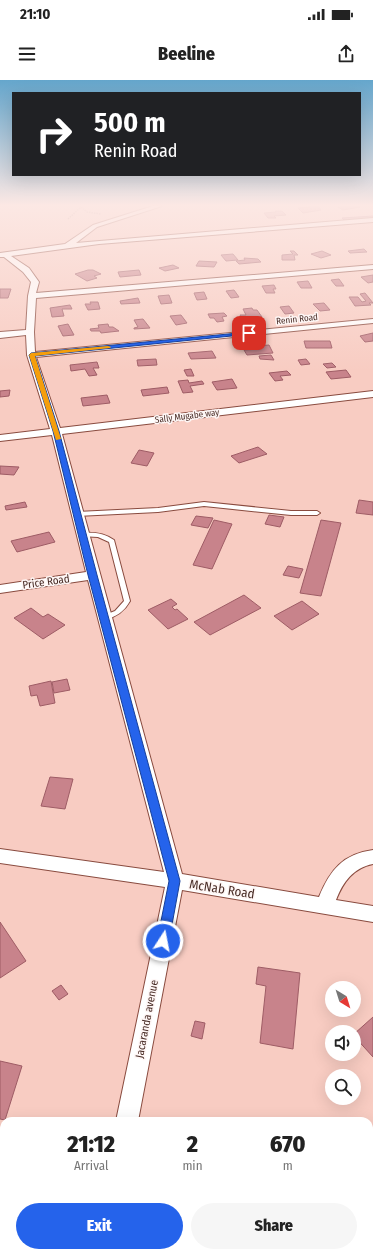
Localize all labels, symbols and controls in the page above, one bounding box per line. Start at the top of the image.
text: 21:10 [20,5,51,23]
icon: menu [16,43,38,65]
text: Beeline [158,43,215,65]
icon: share [335,43,357,65]
text: 500 m [94,106,166,139]
icon: right [28,108,80,160]
text: Renin Road [94,140,177,162]
street label: Renin Road [276,312,318,326]
pin [232,316,266,350]
icon: arrive [238,322,260,344]
street label: Sally Mugabe way [154,407,220,425]
street label: Price Road [22,572,70,592]
street label: McNab Road [188,876,256,902]
position arrow [142,920,184,962]
street label: Jacaranda avenue [133,979,161,1059]
north arrow [325,981,361,1017]
map controls [325,981,361,1105]
button: sound [325,1025,361,1061]
button: search [325,1069,361,1105]
text: 21:12 [67,1130,115,1158]
text: 2 [187,1130,198,1158]
text: 670 [270,1130,306,1158]
text: Arrival [74,1158,108,1173]
text: min [182,1158,203,1173]
text: m [283,1158,293,1173]
button: Exit [16,1203,183,1249]
button: Share [191,1203,357,1249]

